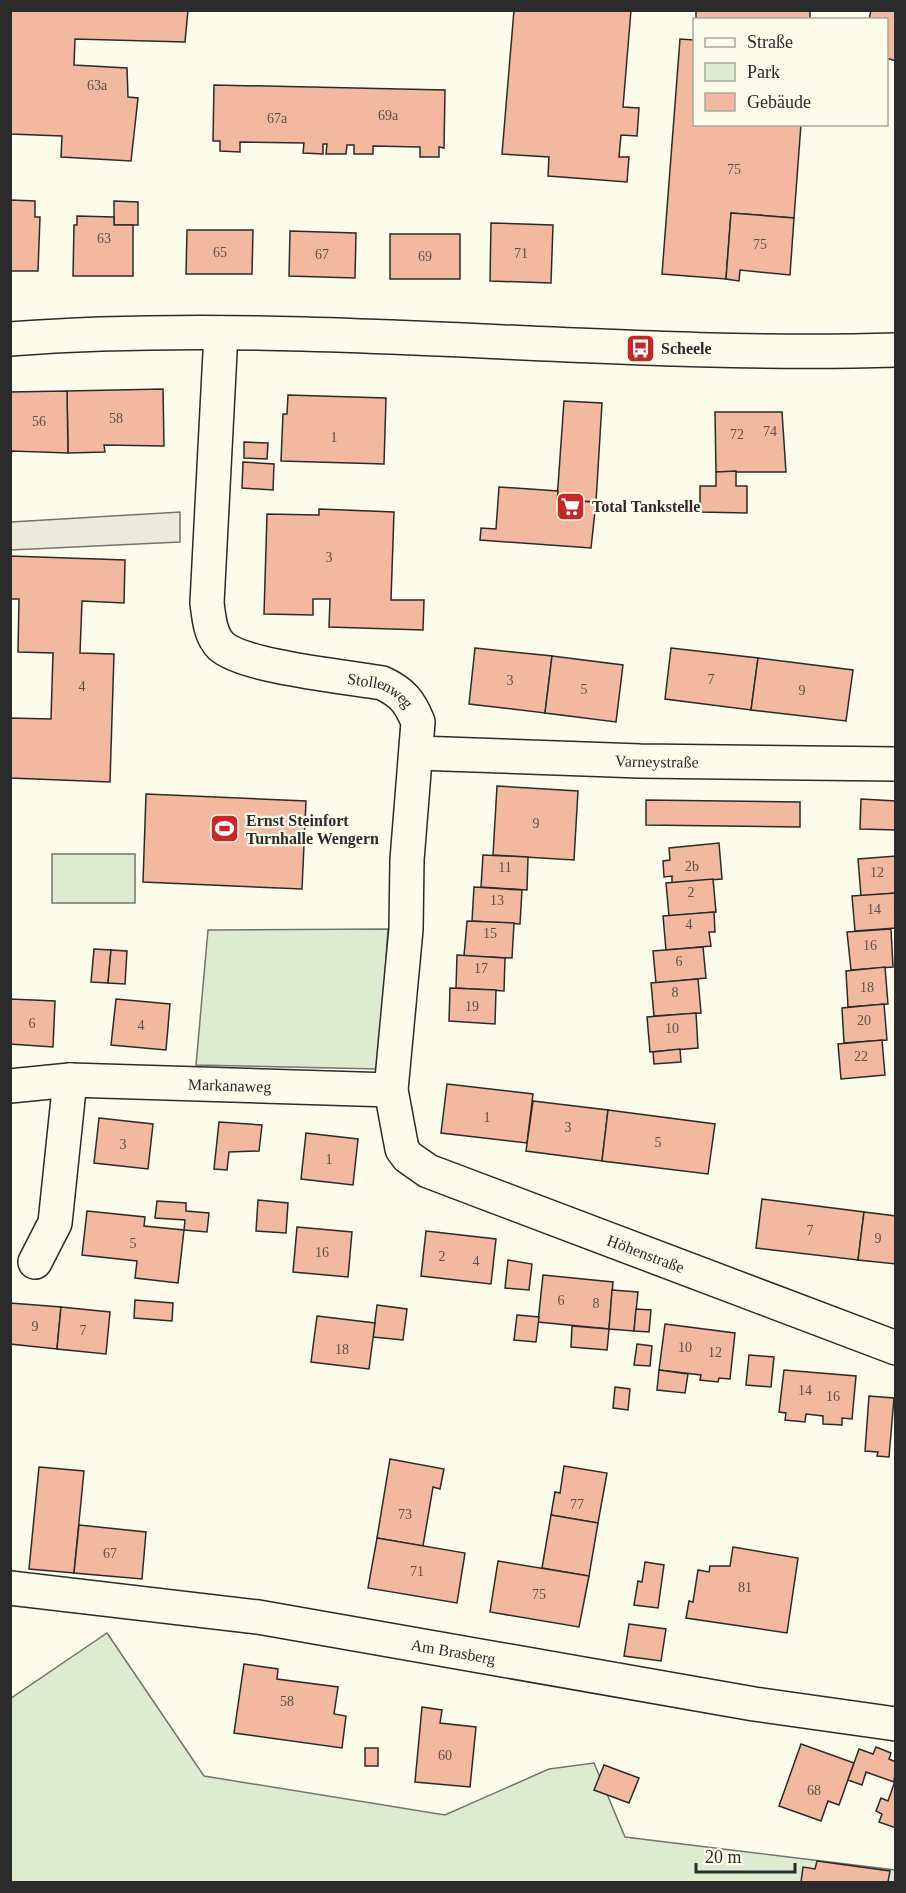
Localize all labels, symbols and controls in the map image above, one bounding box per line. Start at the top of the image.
legend [693,18,888,126]
text: Straße [747,32,793,52]
text: Park [747,62,780,82]
house number: 63a [87,78,108,93]
text: Gebäude [747,92,811,112]
house number: 69a [378,108,399,123]
house number: 67a [267,111,288,126]
house number: 75 [727,162,741,177]
house number: 63 [97,231,111,246]
house number: 75 [753,237,767,252]
house number: 65 [213,245,227,260]
house number: 71 [514,246,528,261]
house number: 67 [315,247,329,262]
house number: 69 [418,249,432,264]
bus stop icon: Scheele [624,332,656,364]
place label: Scheele [661,340,712,357]
house number: 58 [109,411,123,426]
house number: 56 [32,414,46,429]
house number: 74 [763,424,777,439]
house number: 72 [730,427,744,442]
house number: 1 [331,430,338,445]
supermarket icon: Total Tankstelle [555,490,587,522]
place label: Total Tankstelle [592,498,700,515]
house number: 3 [326,550,333,565]
street label: Stollenweg [346,669,417,712]
house number: 7 [708,672,715,687]
house number: 3 [507,673,514,688]
house number: 4 [79,679,86,694]
house number: 5 [581,682,588,697]
house number: 9 [799,683,806,698]
street label: Varneystraße [615,752,699,771]
place label: Ernst Steinfort Turnhalle Wengern [246,812,379,848]
sports icon: Ernst Steinfort Turnhalle Wengern [209,813,241,845]
house number: 9 [533,816,540,831]
house number: 2b [685,859,699,874]
house number: 11 [498,860,512,875]
house number: 12 [870,865,884,880]
house number: 2 [688,885,695,900]
house number: 13 [490,893,504,908]
house number: 14 [867,902,881,917]
house number: 4 [686,917,693,932]
house number: 15 [483,926,497,941]
house number: 16 [863,938,877,953]
house number: 6 [676,954,683,969]
house number: 17 [474,961,488,976]
house number: 18 [860,980,874,995]
house number: 8 [672,985,679,1000]
house number: 19 [465,999,479,1014]
house number: 20 [857,1013,871,1028]
house number: 6 [29,1016,36,1031]
house number: 4 [138,1018,145,1033]
house number: 10 [665,1021,679,1036]
house number: 22 [854,1049,868,1064]
street label: Markanaweg [188,1075,272,1096]
house number: 1 [484,1110,491,1125]
house number: 3 [565,1120,572,1135]
house number: 5 [655,1135,662,1150]
house number: 3 [120,1137,127,1152]
house number: 1 [326,1152,333,1167]
house number: 7 [807,1223,814,1238]
street label: Höhenstraße [605,1231,687,1276]
house number: 9 [875,1231,882,1246]
house number: 5 [130,1236,137,1251]
house number: 16 [315,1245,329,1260]
house number: 2 [439,1249,446,1264]
house number: 4 [473,1254,480,1269]
house number: 6 [558,1293,565,1308]
house number: 8 [593,1296,600,1311]
house number: 9 [32,1319,39,1334]
house number: 7 [80,1323,87,1338]
house number: 10 [678,1340,692,1355]
house number: 18 [335,1342,349,1357]
house number: 12 [708,1345,722,1360]
house number: 14 [798,1383,812,1398]
house number: 16 [826,1389,840,1404]
house number: 77 [570,1497,584,1512]
house number: 73 [398,1507,412,1522]
house number: 67 [103,1546,117,1561]
house number: 71 [410,1564,424,1579]
house number: 81 [738,1580,752,1595]
house number: 75 [532,1587,546,1602]
street label: Am Brasberg [410,1636,497,1668]
house number: 58 [280,1694,294,1709]
house number: 60 [438,1748,452,1763]
house number: 68 [807,1783,821,1798]
scale bar [696,1836,795,1874]
text: 20 m [705,1847,742,1867]

